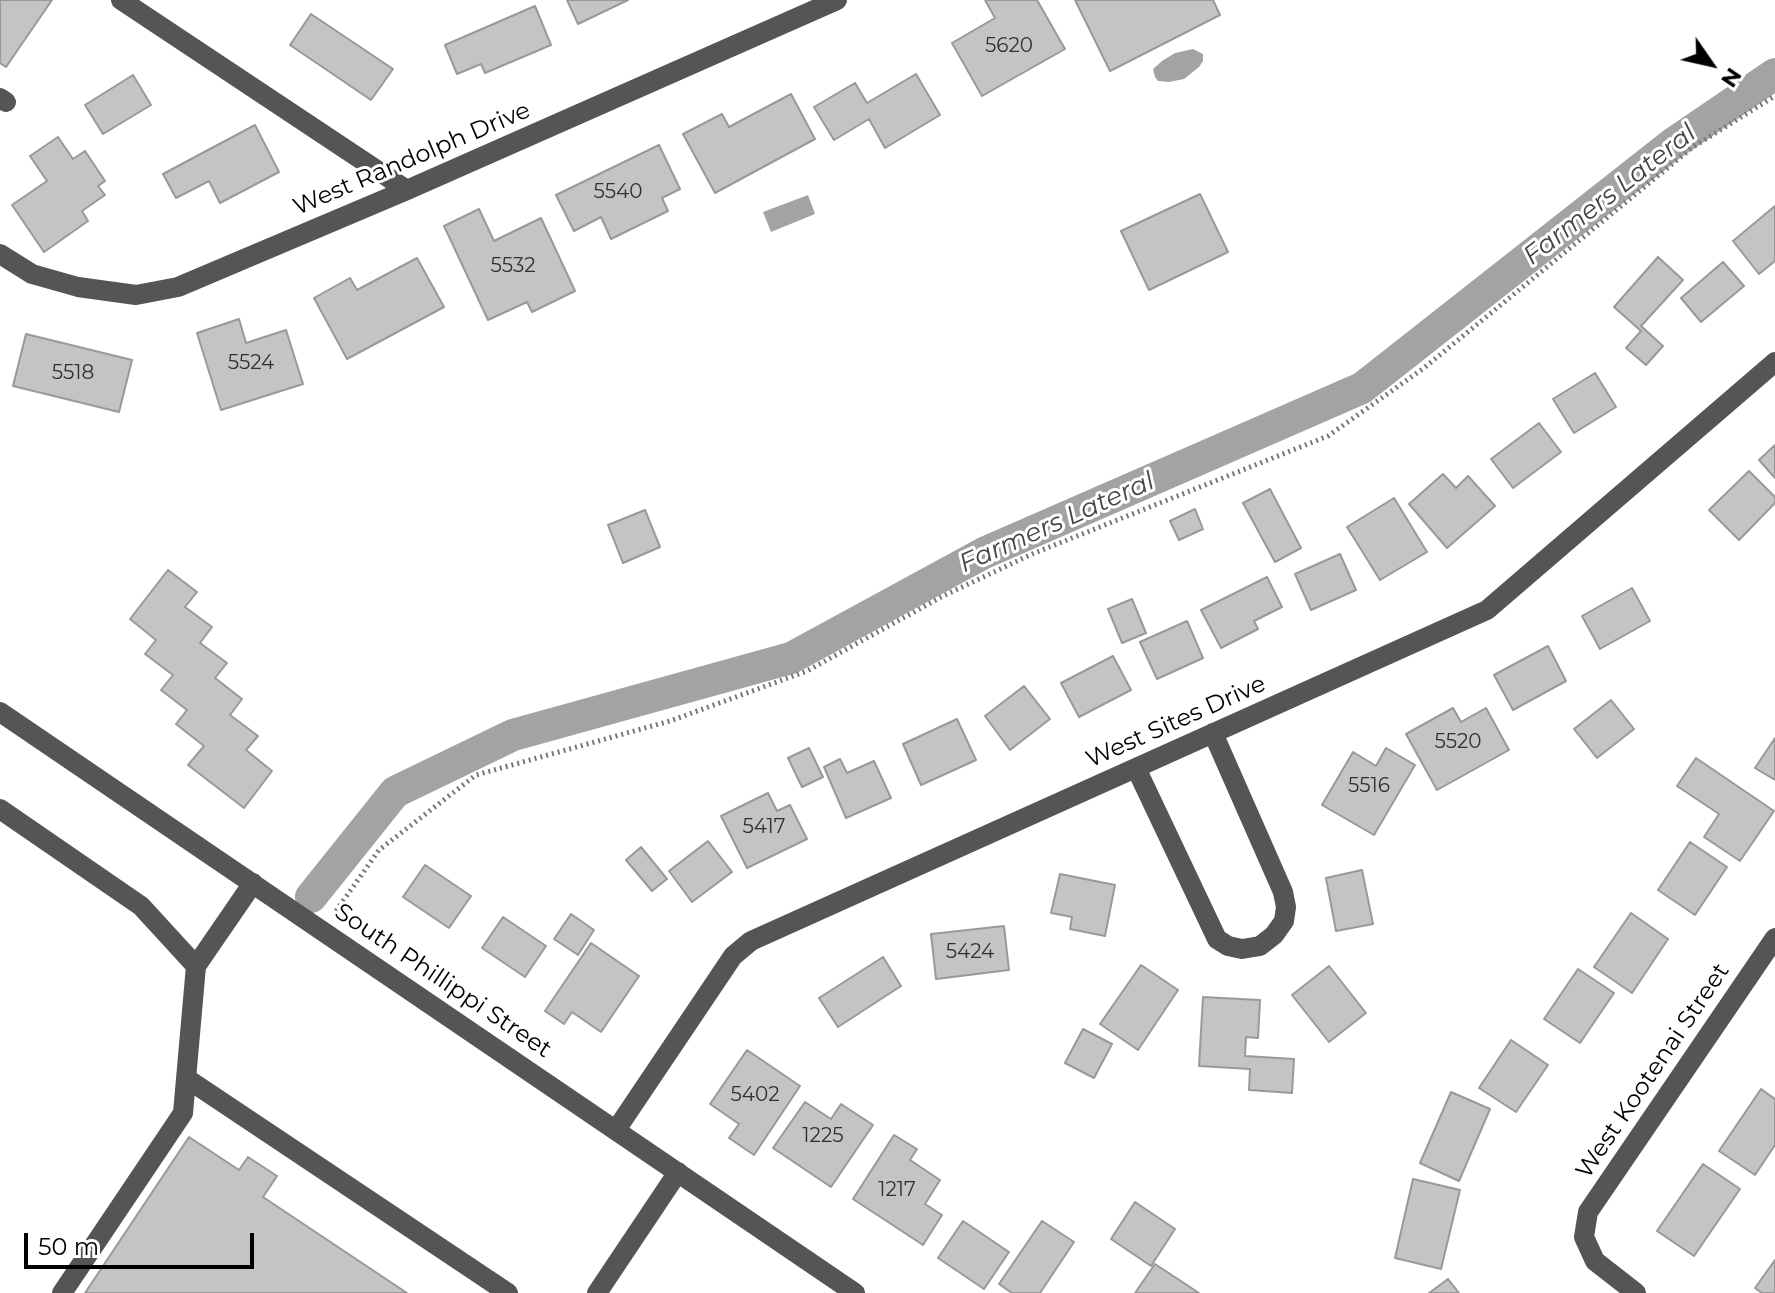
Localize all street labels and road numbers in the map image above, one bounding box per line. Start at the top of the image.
street label: West Randolph Drive [289,96,535,222]
street label: West Sites Drive [1082,670,1270,774]
street label: South Phillippi Street [329,898,557,1064]
street label: West Kootenai Street [1570,958,1736,1184]

